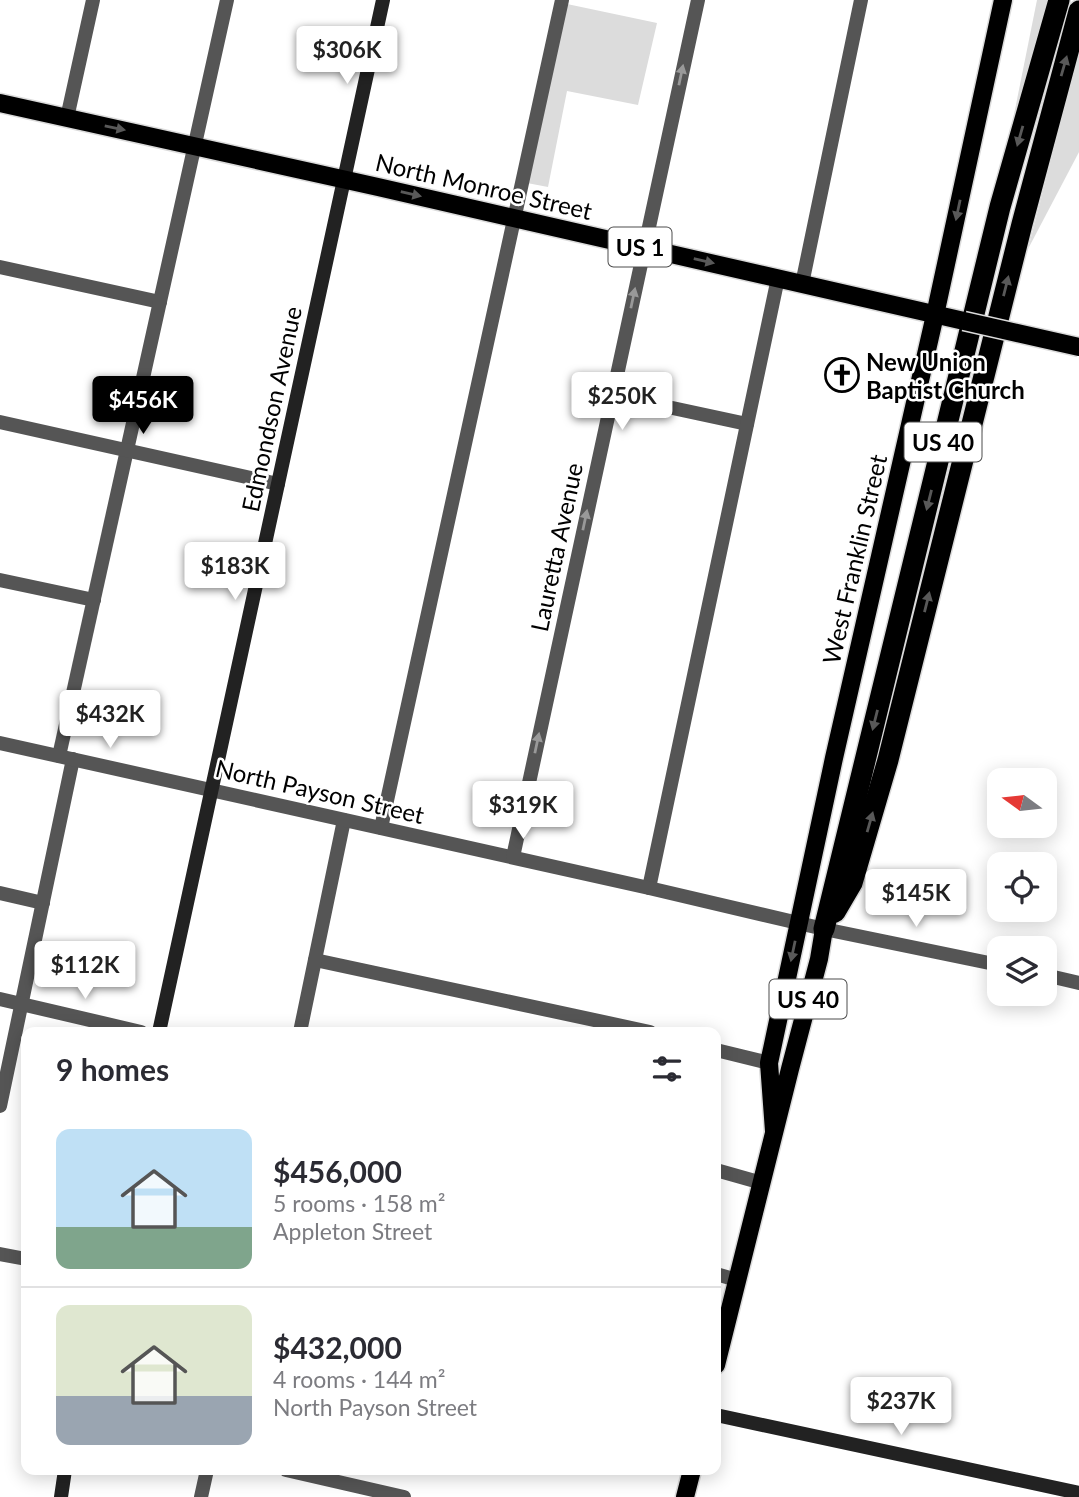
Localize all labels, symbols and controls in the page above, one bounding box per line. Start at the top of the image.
pin: $306K [298,27,396,86]
text: $306K [312,35,382,63]
one-way arrow [1059,55,1069,76]
one-way arrow [676,64,687,86]
one-way arrow [104,123,126,134]
one-way arrow [1014,126,1025,148]
street label: North Monroe Street [373,147,595,225]
one-way arrow [400,189,422,200]
one-way arrow [952,199,963,221]
road number: US 1 [608,228,672,266]
one-way arrow [693,256,715,267]
one-way arrow [1002,275,1012,296]
one-way arrow [628,287,639,309]
street label: Edmondson Avenue [235,304,307,514]
place label: New Union Baptist Church [866,347,1025,404]
church icon: New Union Baptist Church [823,356,861,394]
pin: $250K [573,372,671,432]
pin: $456K [94,376,192,436]
text: $250K [587,381,657,409]
text: $456K [108,385,178,413]
road number: US 40 [904,422,982,462]
street label: West Franklin Street [816,451,892,667]
street label: Lauretta Avenue [524,460,588,634]
one-way arrow [923,489,934,511]
one-way arrow [580,509,591,531]
pin: $183K [186,542,284,602]
text: $183K [200,551,270,579]
one-way arrow [922,591,933,613]
pin: $432K [61,690,159,750]
text: $432K [75,699,145,727]
one-way arrow [869,710,880,732]
one-way arrow [532,732,543,754]
street label: North Payson Street [213,753,427,829]
north arrow [987,768,1057,838]
map controls [987,768,1057,1006]
pin: $319K [474,782,572,841]
text: $319K [488,790,558,818]
one-way arrow [865,811,876,833]
button: locate [987,852,1057,922]
pin: $145K [867,870,965,929]
text: $145K [881,878,951,906]
button: layers [987,936,1057,1006]
one-way arrow [788,940,799,962]
pin: $112K [36,942,134,1001]
text: $112K [50,950,120,978]
road number: US 40 [770,980,846,1018]
icon: filters [648,1050,686,1088]
text: 9 homes [56,1051,169,1087]
text: $456,000 [273,1153,402,1189]
icon: home [112,1157,196,1241]
text: 5 rooms · 158 m² [273,1189,445,1217]
text: Appleton Street [273,1217,432,1245]
text: $432,000 [273,1329,402,1365]
icon: home [112,1333,196,1417]
text: 4 rooms · 144 m² [273,1365,445,1393]
pin: $237K [852,1378,950,1437]
text: $237K [866,1386,936,1414]
text: North Payson Street [273,1393,477,1421]

